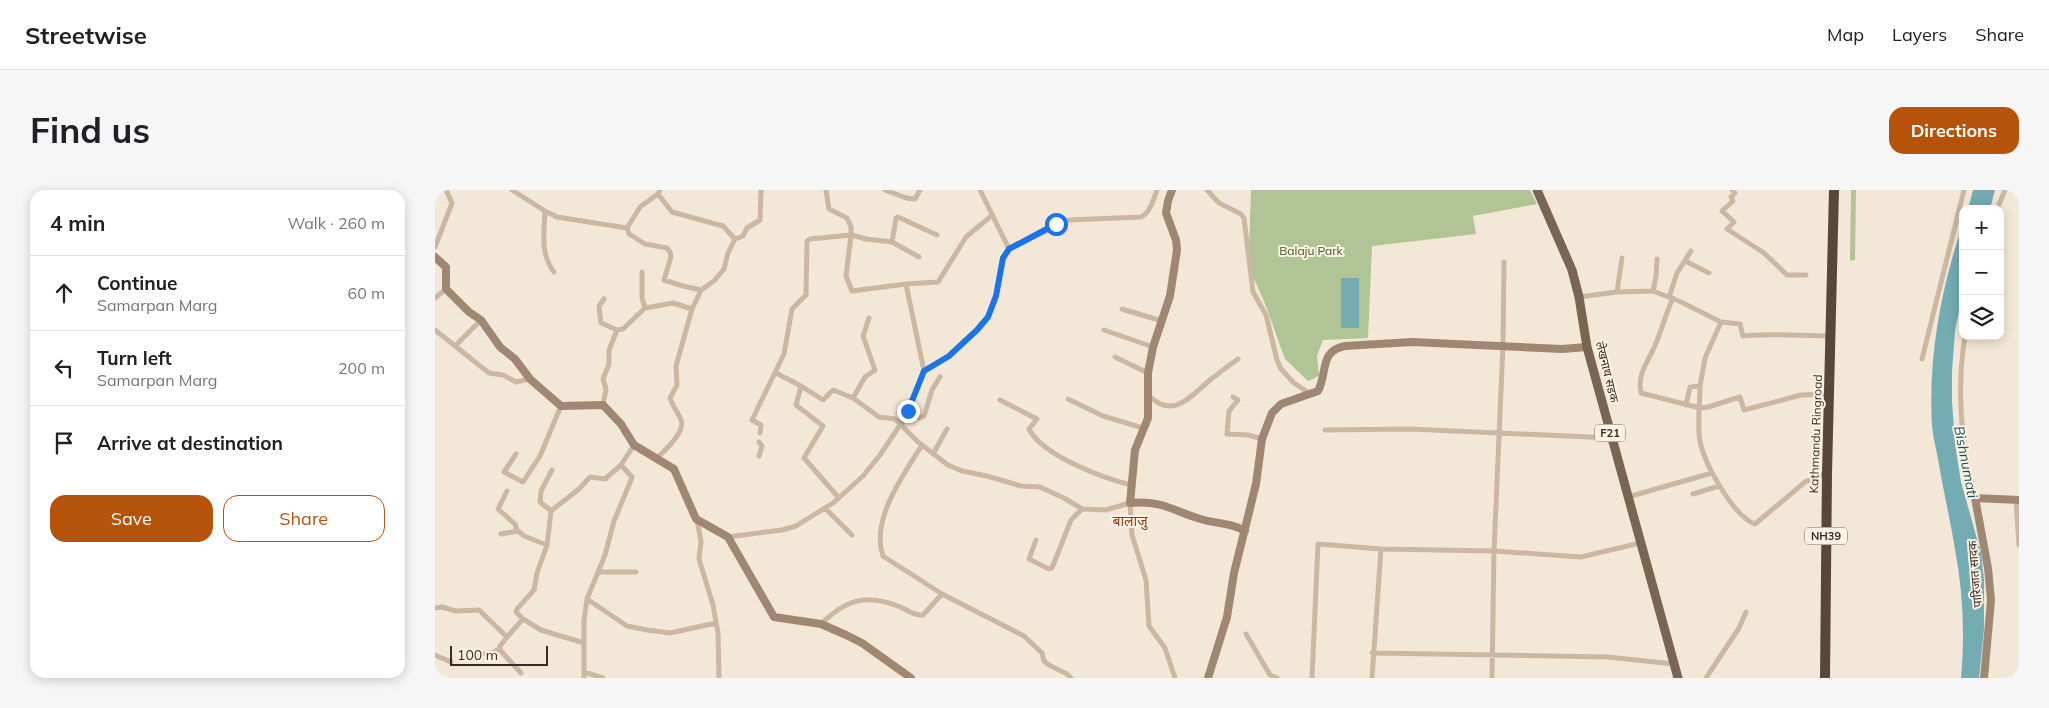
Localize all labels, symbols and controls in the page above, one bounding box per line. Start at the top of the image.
text: Streetwise [25,20,147,50]
text: Map [1827,23,1864,46]
text: Layers [1892,23,1947,46]
text: Share [1975,23,2024,46]
button: Directions [1889,107,2019,154]
text: Find us [30,108,150,152]
map controls [1959,205,2004,340]
button: + [1959,205,2004,250]
text: 4 min [50,210,105,236]
text: Walk · 260 m [287,213,385,233]
route start [1045,213,1068,236]
park label: Balaju Park [1279,243,1344,258]
button: − [1959,250,2004,295]
text: Continue [97,271,177,295]
icon: ahead [50,279,78,307]
text: 60 m [348,283,385,303]
text: Samarpan Marg [97,295,217,315]
button: layers [1959,295,2004,340]
street label: लेखनाथ सडक [1593,340,1622,405]
text: Turn left [97,346,172,370]
icon: left [50,354,78,382]
text: 200 m [338,358,385,378]
text: Samarpan Marg [97,370,217,390]
street label: Kathmandu Ringroad [1806,374,1825,494]
route end [897,400,920,423]
road number: F21 [1595,424,1625,442]
water label: Bishnumati [1950,424,1982,500]
icon: arrive [50,429,78,457]
text: Arrive at destination [97,431,283,455]
button: Save [50,495,213,542]
button: Share [223,495,385,542]
district label: बालाजु [1112,512,1149,531]
road number: NH39 [1805,528,1847,544]
street label: पारिजात सादक [1964,539,1985,608]
scale bar [450,643,547,666]
text: 100 m [457,646,498,664]

